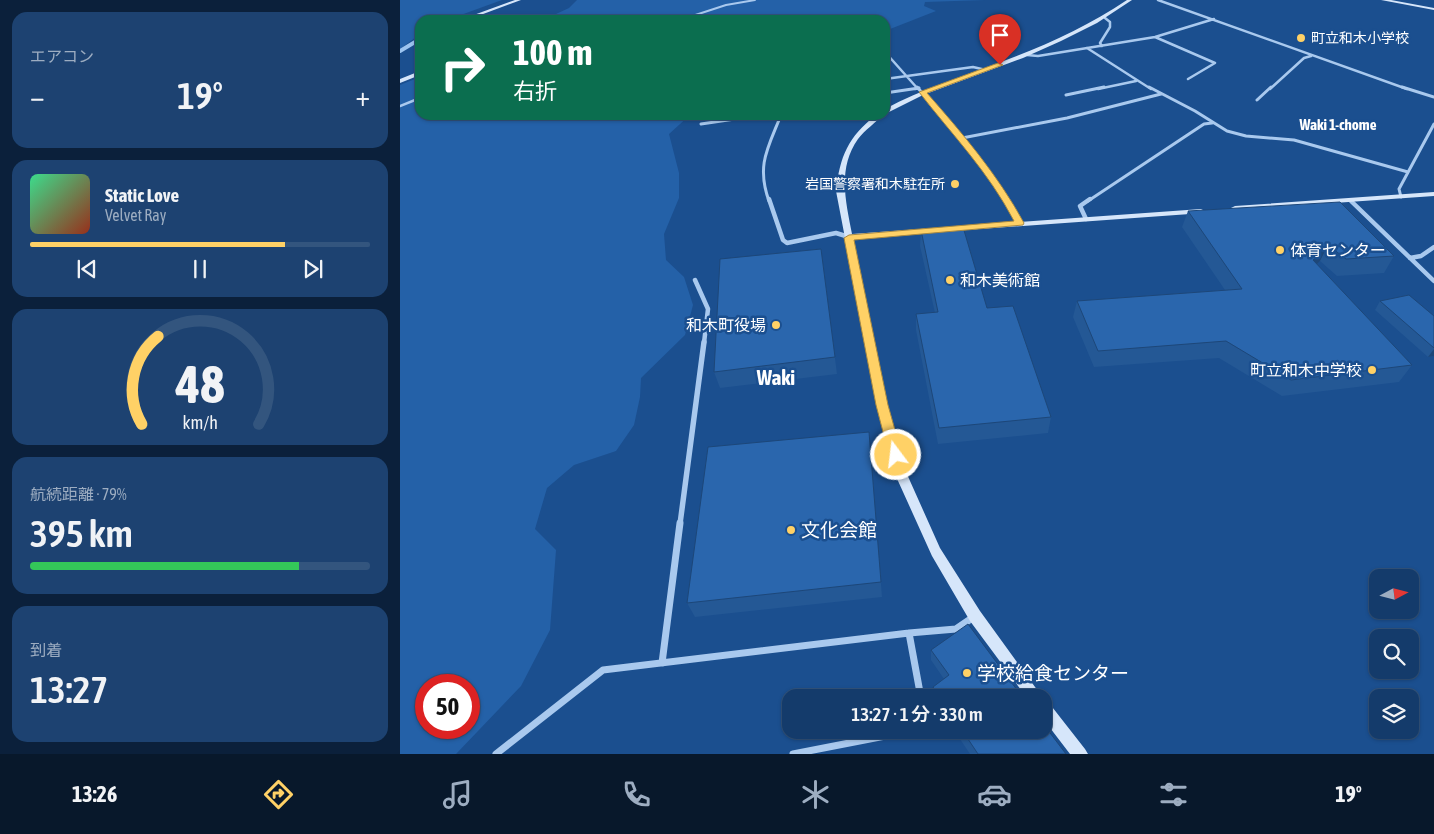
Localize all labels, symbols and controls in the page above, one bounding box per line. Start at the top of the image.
pin [979,14,1021,65]
icon: arrive [986,21,1014,49]
place label: 町立和木小学校 [1311,30,1409,46]
text: 100 m [513,32,592,72]
marker: 町立和木小学校 [1295,32,1307,44]
icon: right [430,35,495,100]
text: エアコン [30,47,94,65]
text: 19° [177,74,223,117]
text: 右折 [513,78,557,104]
text: − [30,80,45,112]
text: + [355,80,370,112]
district label: Waki 1-chome [1299,116,1377,133]
place label: 岩国警察署和木駐在所 [805,176,945,192]
marker: 岩国警察署和木駐在所 [949,178,961,190]
text: Static Love [105,184,179,206]
text: Velvet Ray [105,206,166,224]
place label: 体育センター [1290,241,1386,259]
marker: 体育センター [1274,244,1286,256]
icon: previous [73,255,101,283]
icon: pause [186,255,214,283]
icon: next [299,255,327,283]
place label: 和木美術館 [960,271,1040,289]
marker: 和木美術館 [944,274,956,286]
place label: 和木町役場 [686,316,766,334]
marker: 和木町役場 [770,319,782,331]
text: 48 [175,354,224,414]
place label: 町立和木中学校 [1250,361,1362,379]
marker: 町立和木中学校 [1366,364,1378,376]
district label: Waki [756,365,795,389]
text: km/h [182,412,218,433]
position arrow [869,428,921,480]
text: 航続距離 · 79% [30,485,127,503]
text: 395 km [30,512,133,555]
place label: 文化会館 [801,519,877,541]
marker: 文化会館 [785,524,797,536]
north arrow [1369,569,1419,619]
map controls [1369,569,1419,739]
button: search [1369,629,1419,679]
text: 到着 [30,641,62,659]
place label: 学校給食センター [977,662,1129,684]
marker: 学校給食センター [961,667,973,679]
text: 13:27 [30,668,108,711]
speed limit sign: 50 [415,674,480,739]
button: layers [1369,689,1419,739]
text: 13:27 · 1 分 · 330 m [851,703,983,725]
icon: directions [261,777,296,812]
icon: music [440,777,475,812]
icon: phone [619,777,654,812]
icon: climate [798,777,833,812]
icon: car [977,777,1012,812]
icon: filters [1156,777,1191,812]
text: 13:26 [72,781,117,807]
text: 19° [1335,781,1362,807]

